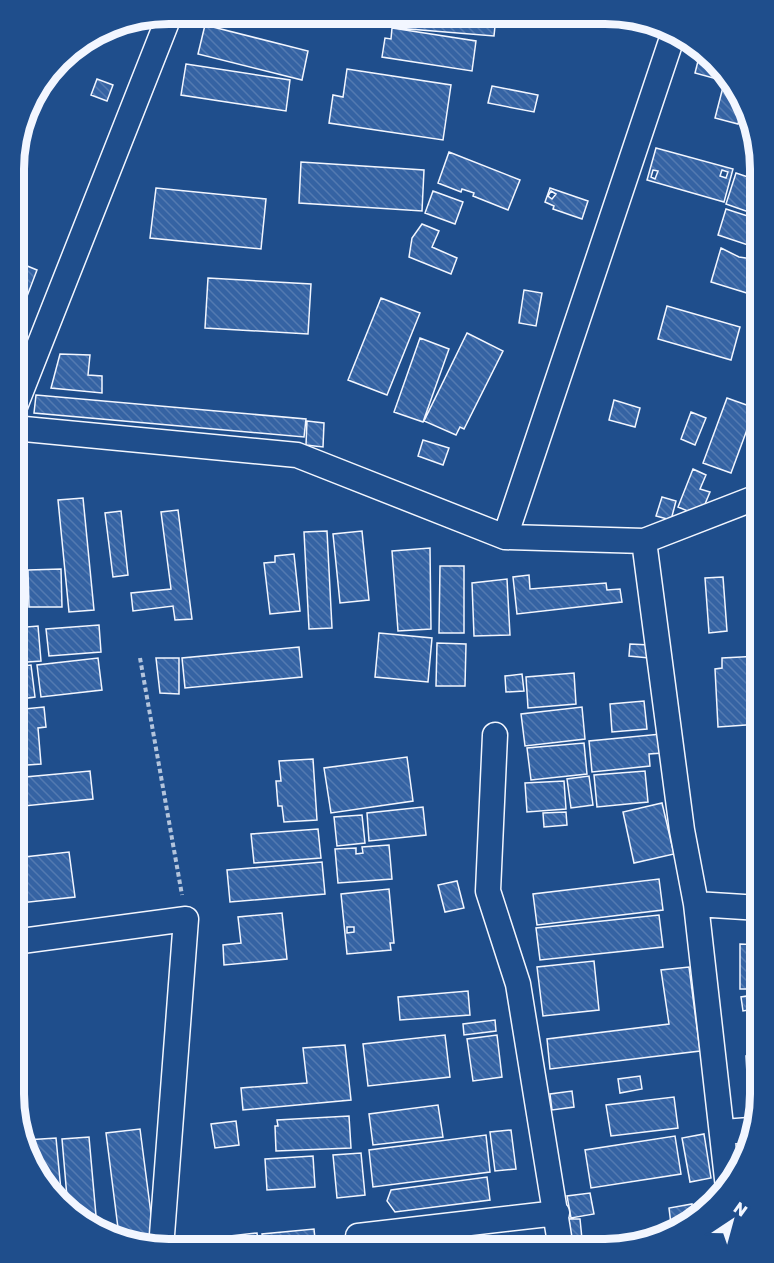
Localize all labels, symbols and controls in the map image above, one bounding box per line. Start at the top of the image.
north arrow [702,1191,762,1251]
text: N [730,1197,752,1221]

